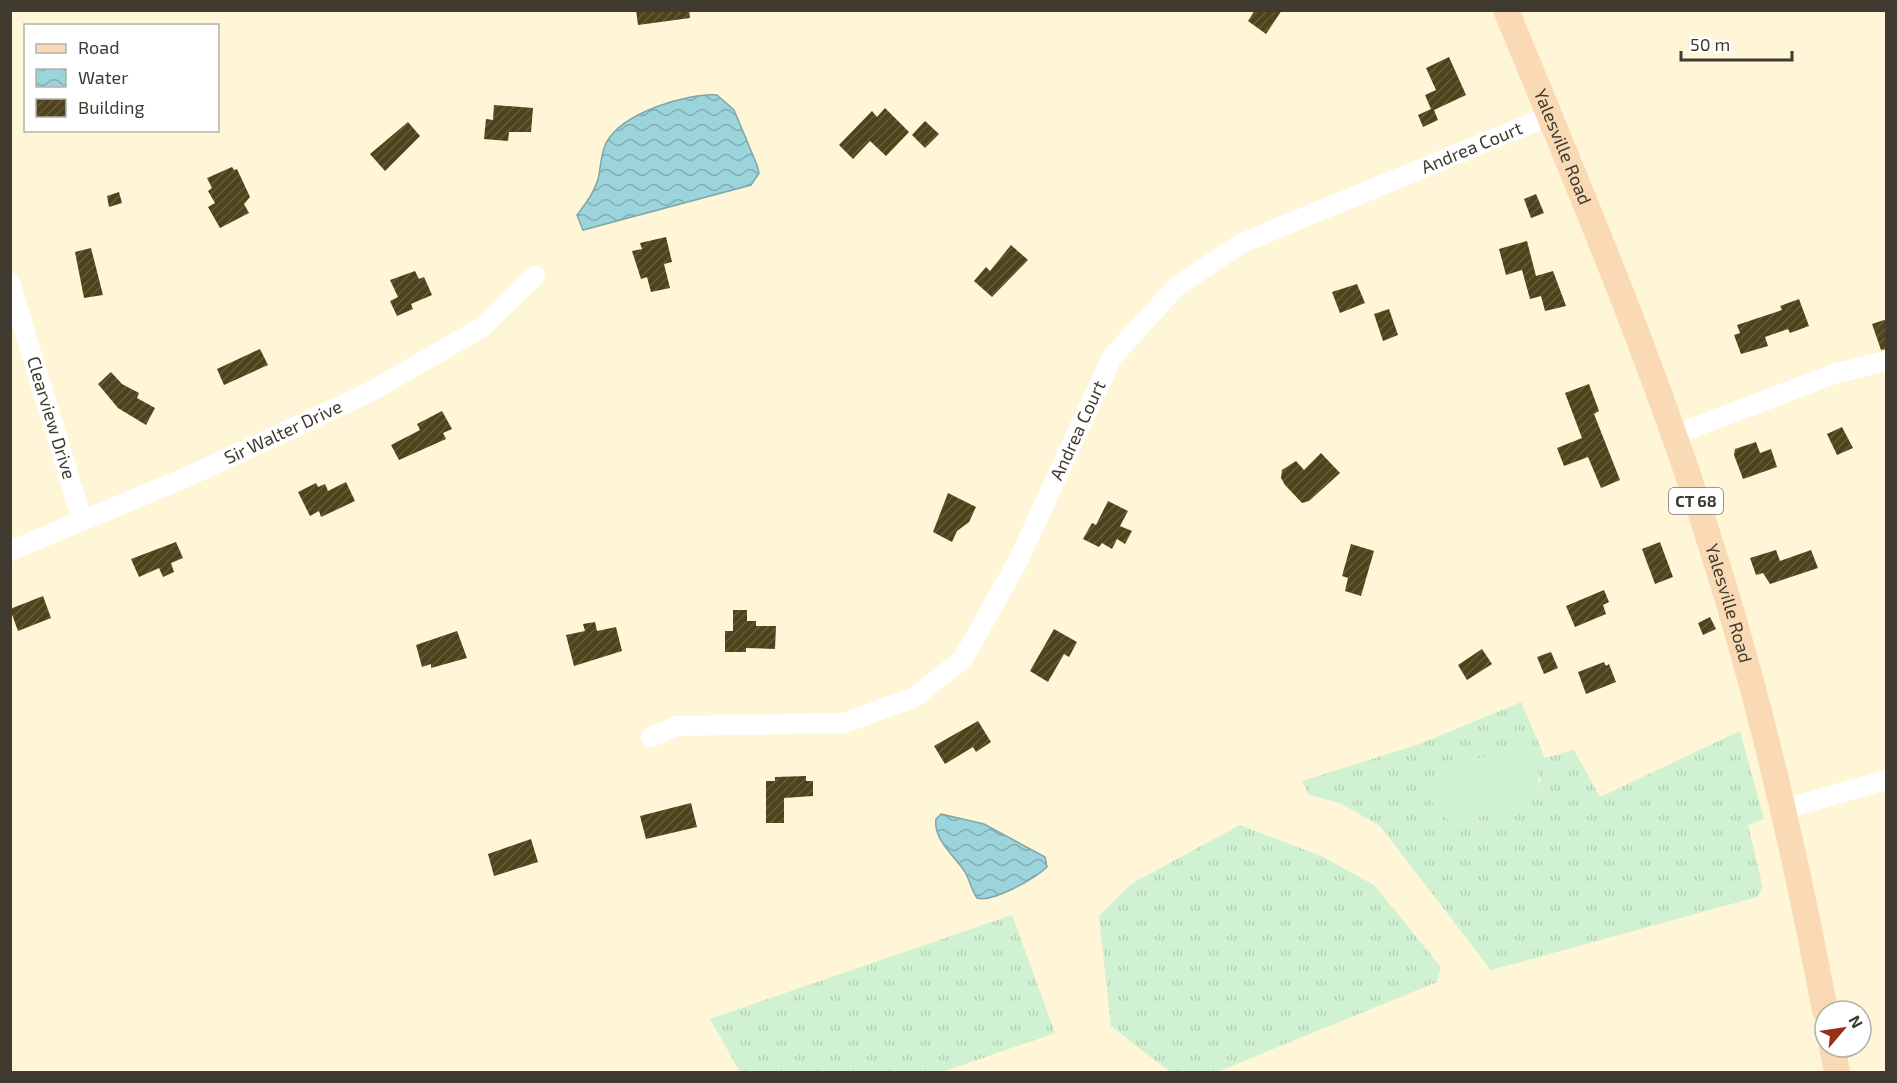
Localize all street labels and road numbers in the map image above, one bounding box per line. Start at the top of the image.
street label: Yalesville Road [1530,85,1597,208]
street label: Andrea Court [1418,116,1525,178]
street label: Clearview Drive [23,354,81,482]
street label: Andrea Court [1045,377,1110,484]
street label: Sir Walter Drive [220,395,345,468]
road number: CT 68 [1669,488,1723,514]
street label: Yalesville Road [1701,541,1757,665]

